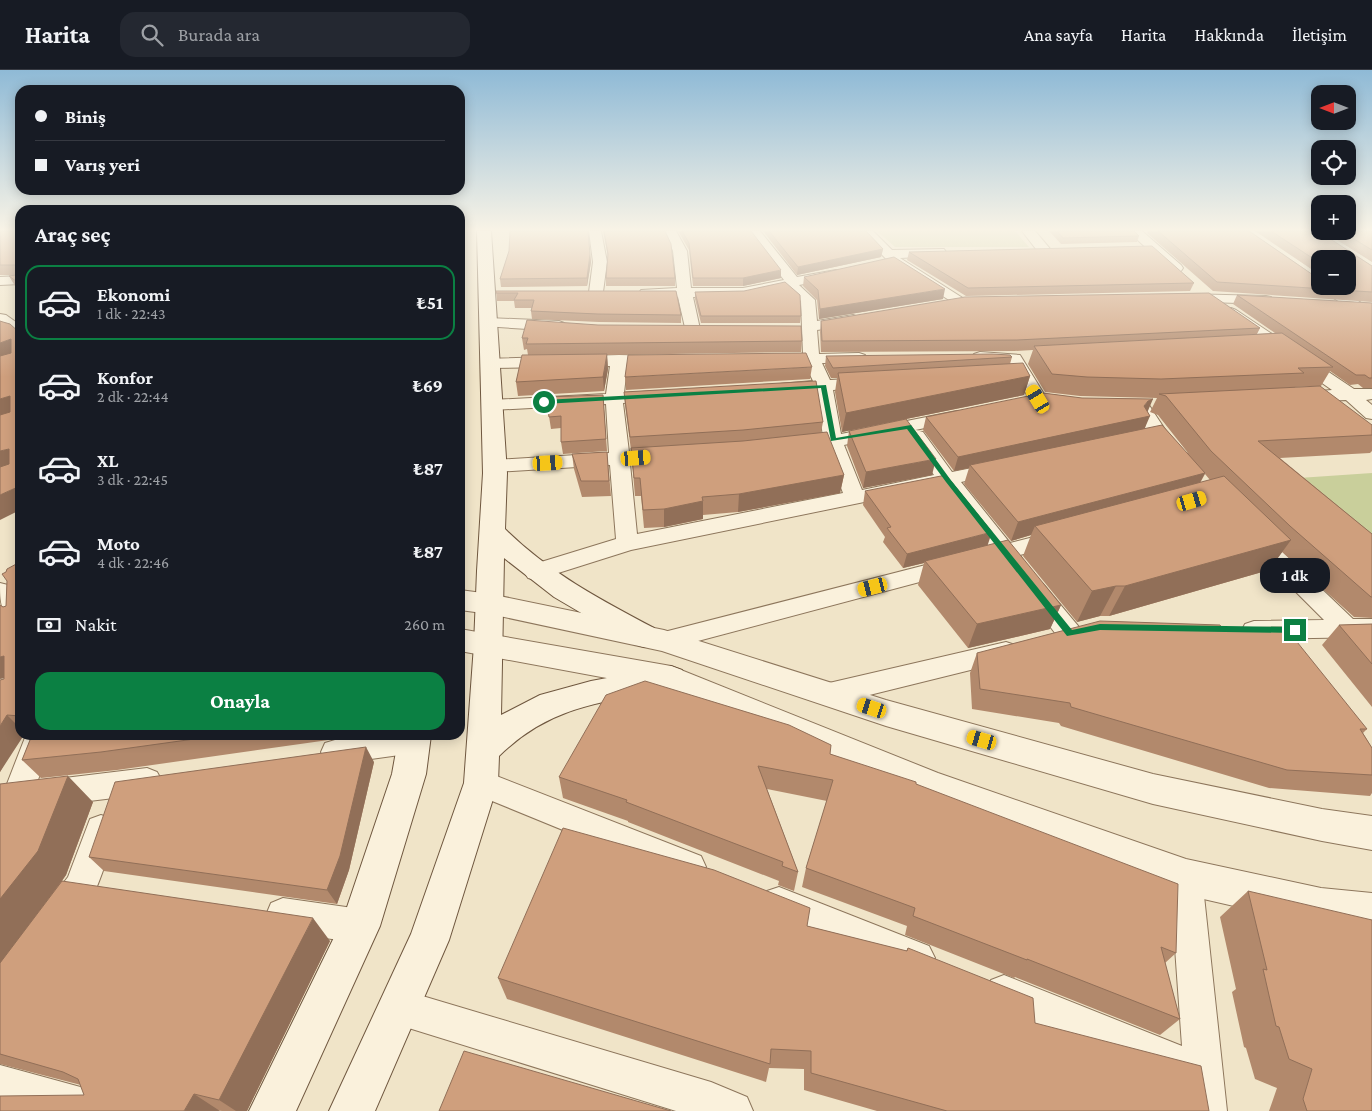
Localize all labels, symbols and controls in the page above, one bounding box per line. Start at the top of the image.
search box [120,12,470,57]
text: Harita [25,21,90,48]
icon: search [138,21,166,49]
text: Burada ara [178,24,260,45]
text: Ana sayfa [1024,25,1093,45]
text: Harita [1121,25,1166,45]
text: Hakkında [1194,25,1264,45]
text: İletişim [1292,25,1347,45]
north arrow [1311,85,1356,130]
map controls [1311,85,1356,295]
text: Biniş [65,106,106,127]
button: locate [1311,140,1356,185]
text: Varış yeri [65,154,140,175]
button: + [1311,195,1356,240]
text: Araç seç [35,222,110,247]
button: − [1311,250,1356,295]
icon: car [37,280,82,325]
text: Ekonomi [97,284,170,305]
text: ₺51 [417,292,443,313]
text: 1 dk · 22:43 [97,305,166,322]
icon: car [37,363,82,408]
text: Konfor [97,367,153,388]
text: ₺69 [413,375,443,396]
car [1023,382,1052,416]
text: 2 dk · 22:44 [97,388,169,405]
route start [533,391,555,413]
icon: car [37,446,82,491]
car [620,449,651,467]
text: XL [97,450,119,471]
car [532,455,563,471]
text: ₺87 [414,458,443,479]
text: 3 dk · 22:45 [97,471,168,488]
car [1175,490,1208,512]
icon: car [37,529,82,574]
text: Moto [97,533,140,554]
text: ₺87 [414,541,443,562]
text: 4 dk · 22:46 [97,554,169,571]
callout: 1 dk [1260,558,1330,592]
text: 1 dk [1282,567,1308,584]
car [856,576,889,598]
icon: cash [35,611,63,639]
text: Nakit [75,614,117,635]
text: 260 m [404,616,445,633]
route end [1284,619,1306,641]
button: Onayla [35,672,445,730]
car [855,696,888,720]
car [965,729,998,751]

